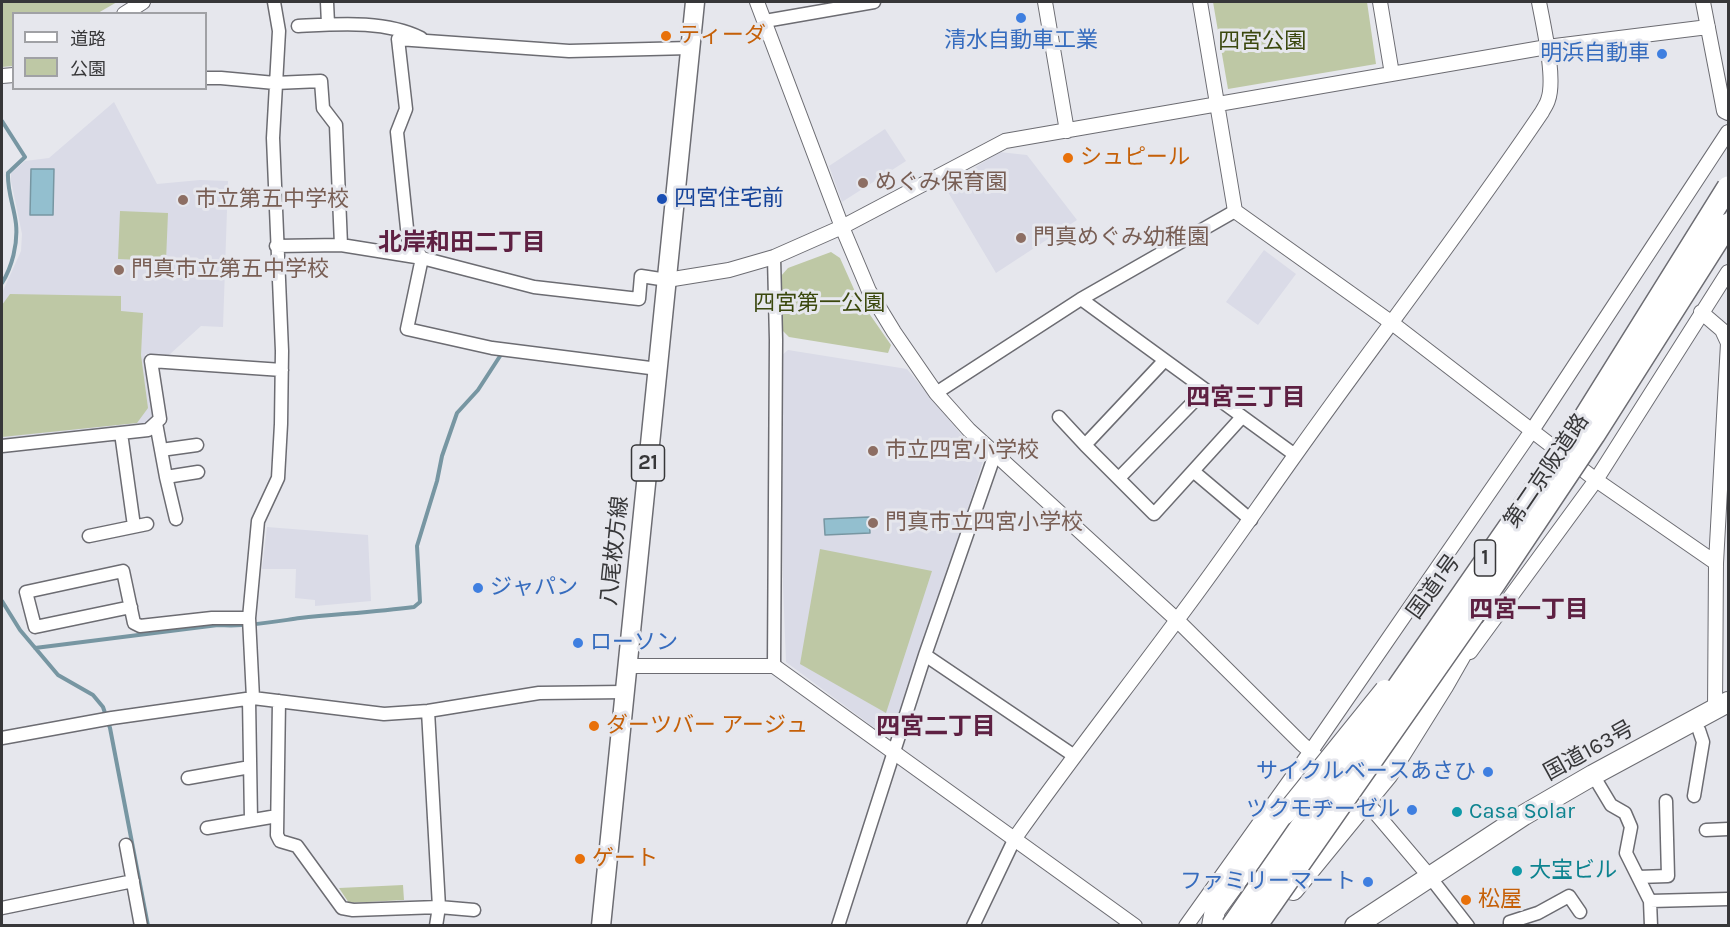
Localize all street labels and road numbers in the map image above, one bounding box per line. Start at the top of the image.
street label: 第二京阪道路 [1499,409,1595,533]
road number: 21 [632,445,664,481]
street label: 八尾枚方線 [596,495,634,607]
road number: 1 [1474,540,1496,576]
street label: 国道1号 [1402,550,1466,624]
street label: 国道163号 [1539,715,1639,787]

